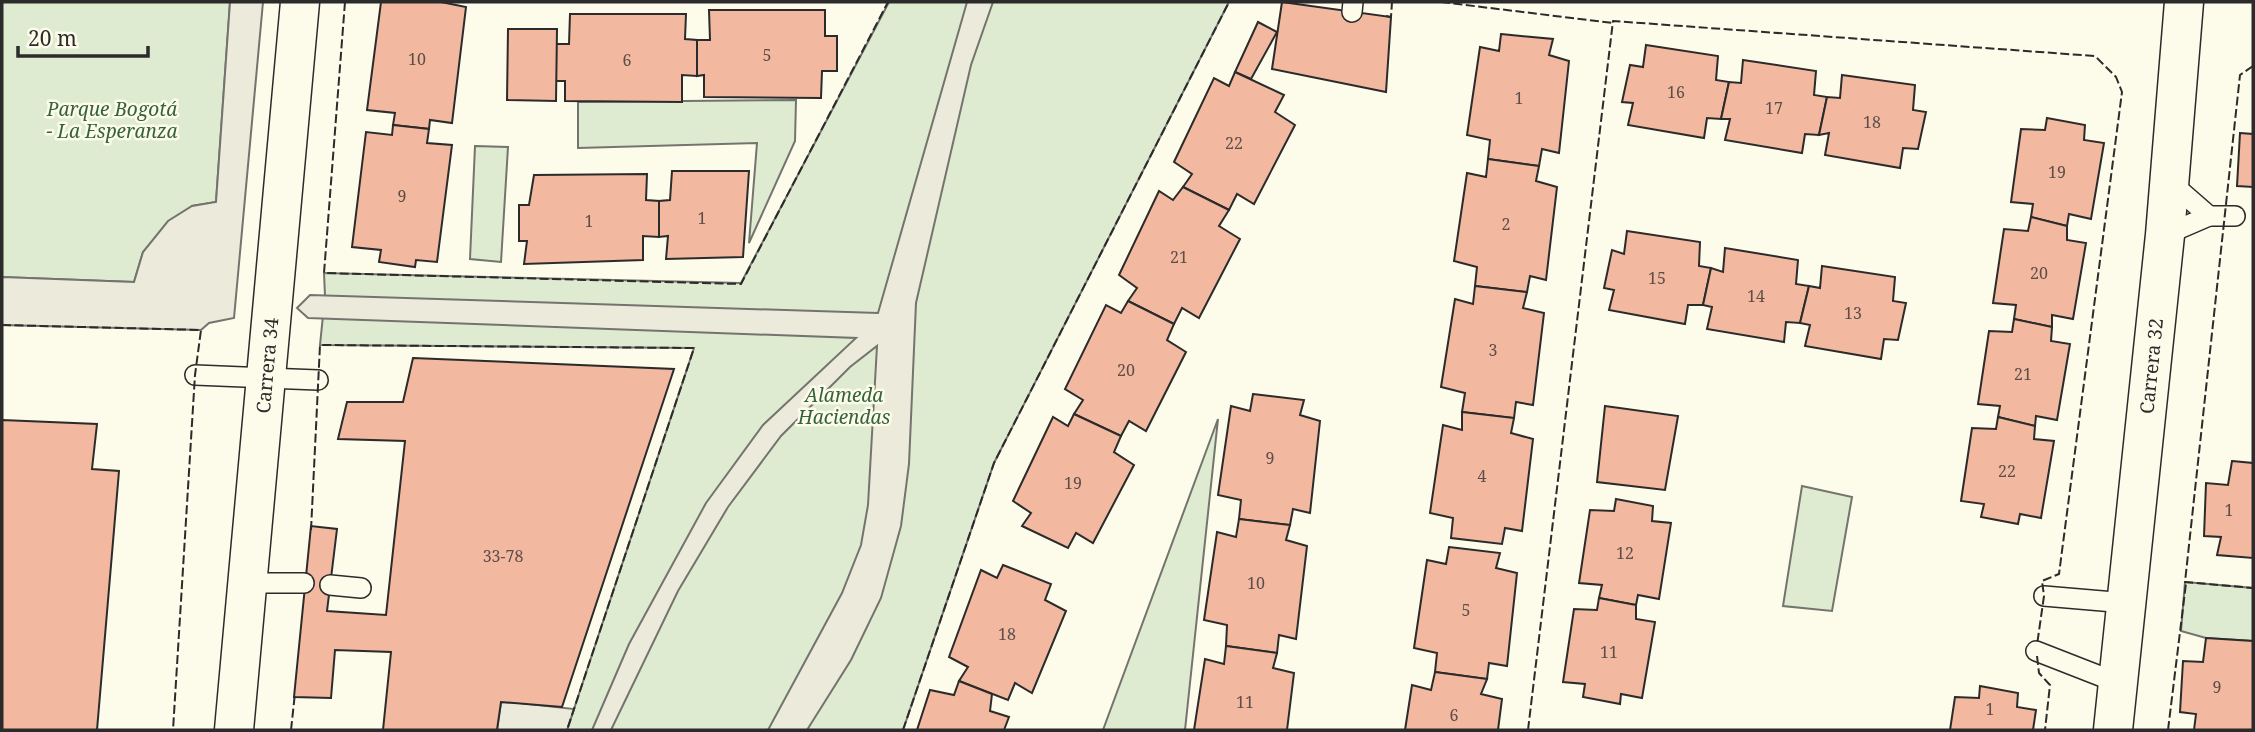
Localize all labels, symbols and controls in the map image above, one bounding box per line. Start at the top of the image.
scale bar [18,14,147,58]
text: 20 m [28,24,77,52]
house number: 5 [763,44,771,66]
house number: 10 [408,48,426,70]
house number: 6 [623,49,632,71]
house number: 16 [1667,81,1685,103]
house number: 1 [1515,87,1523,109]
park label: Parque Bogotá - La Esperanza [46,96,178,144]
house number: 17 [1765,97,1783,119]
house number: 18 [1863,111,1881,133]
house number: 22 [1225,132,1243,154]
house number: 19 [2048,161,2066,183]
house number: 9 [398,185,406,207]
house number: 1 [698,207,706,229]
house number: 1 [585,210,593,232]
house number: 2 [1502,213,1510,235]
house number: 21 [1170,246,1188,268]
house number: 20 [2030,262,2048,284]
house number: 15 [1648,267,1666,289]
house number: 14 [1747,285,1765,307]
house number: 13 [1844,302,1862,324]
street label: Carrera 34 [250,316,284,414]
street label: Carrera 32 [2133,317,2169,415]
house number: 3 [1489,339,1498,361]
house number: 20 [1117,359,1135,381]
house number: 21 [2014,363,2032,385]
park label: Alameda Haciendas [797,382,891,430]
house number: 9 [1266,447,1274,469]
house number: 22 [1998,460,2016,482]
house number: 4 [1478,465,1487,487]
house number: 19 [1064,472,1082,494]
house number: 1 [2225,499,2233,521]
house number: 12 [1616,542,1634,564]
house number: 33-78 [483,545,523,567]
house number: 10 [1247,572,1265,594]
house number: 5 [1462,599,1470,621]
house number: 18 [998,623,1016,645]
house number: 11 [1600,641,1618,663]
house number: 9 [2213,676,2221,698]
house number: 11 [1236,691,1254,713]
house number: 1 [1986,698,1994,720]
house number: 6 [1450,704,1459,726]

